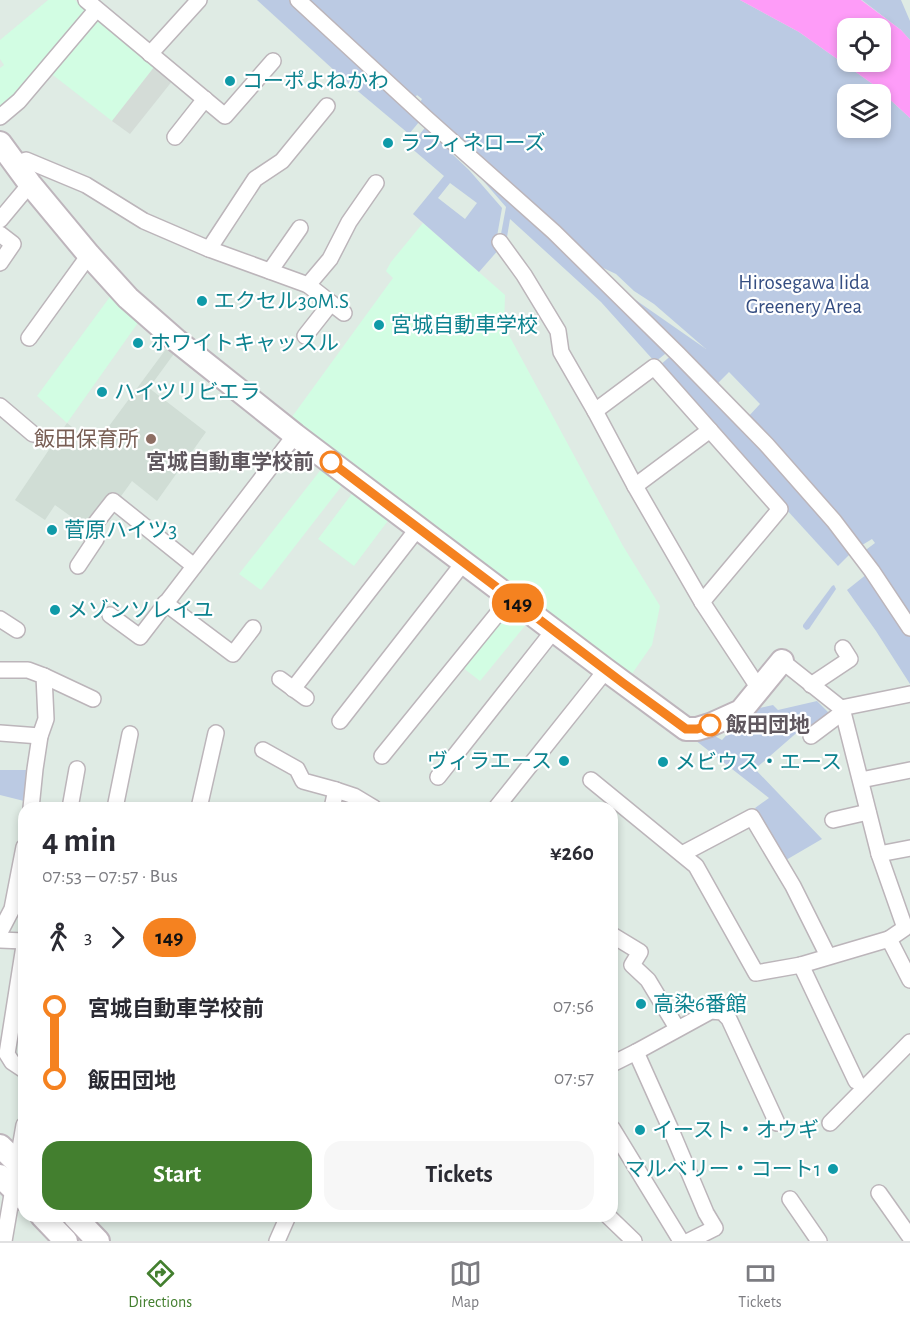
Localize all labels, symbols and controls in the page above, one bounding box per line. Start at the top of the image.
map controls [837,18,891,138]
button: locate [837,18,891,72]
place label: コーポよねかわ [242,70,389,92]
marker: コーポよねかわ [223,74,237,88]
button: layers [837,84,891,138]
place label: ラフィネローズ [400,131,546,154]
marker: ラフィネローズ [381,136,395,150]
park label: Hirosegawa Iida Greenery Area [738,272,870,317]
place label: エクセル30M.S [214,290,349,312]
marker: エクセル30M.S [195,294,209,308]
place label: 宮城自動車学校 [391,314,538,336]
marker: 宮城自動車学校 [372,318,386,332]
place label: ホワイトキャッスル [150,333,339,354]
marker: ホワイトキャッスル [131,336,145,350]
place label: ハイツリビエラ [114,381,261,403]
marker: ハイツリビエラ [95,385,109,399]
place label: 飯田保育所 [34,428,139,450]
marker: 飯田保育所 [144,432,158,446]
place label: 宮城自動車学校前 [146,450,314,473]
marker: 宮城自動車学校前 [320,451,342,473]
place label: 菅原ハイツ3 [64,519,177,541]
marker: 菅原ハイツ3 [45,523,59,537]
line badge: 149 [484,584,552,622]
text: 149 [504,593,532,614]
place label: メゾンソレイユ [67,599,214,621]
marker: メゾンソレイユ [48,603,62,617]
marker: 飯田団地 [699,714,721,736]
place label: 飯田団地 [725,714,810,736]
place label: ヴィラエース [427,750,552,772]
place label: メビウス・エース [675,751,842,773]
marker: ヴィラエース [557,754,571,768]
marker: メビウス・エース [656,755,670,769]
text: 4 min [42,825,116,858]
text: ¥260 [550,842,594,864]
text: 07:53 – 07:57 · Bus [42,866,178,886]
icon: walk [42,921,75,954]
icon: forward [101,921,134,954]
text: 3 [84,927,92,947]
text: 149 [155,927,184,948]
place label: 高染6番館 [653,993,747,1015]
text: 07:56 [553,996,594,1016]
marker: 高染6番館 [634,997,648,1011]
text: 宮城自動車学校前 [88,998,264,1020]
text: 07:57 [554,1068,594,1088]
text: 飯田団地 [88,1070,176,1092]
place label: イースト・オウギ [652,1119,819,1141]
marker: イースト・オウギ [633,1123,647,1137]
button: Start [42,1141,312,1210]
button: Tickets [324,1141,594,1210]
place label: マルベリー・コート1 [625,1159,821,1180]
marker: マルベリー・コート1 [826,1162,840,1176]
tab: Directions [128,1257,192,1312]
tab: Map [449,1257,482,1312]
tab: Tickets [738,1257,782,1312]

